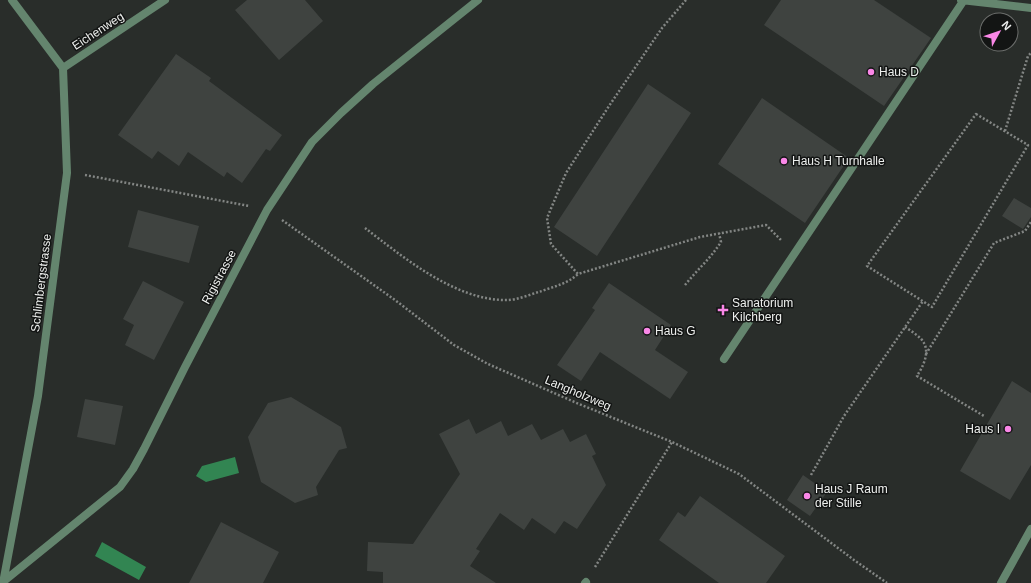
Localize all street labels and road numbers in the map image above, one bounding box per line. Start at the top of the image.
street label: Eichenweg [70,9,126,53]
street label: Schlimbergstrasse [28,233,54,333]
street label: Rigistrasse [199,247,239,306]
street label: Langholzweg [543,373,613,413]

